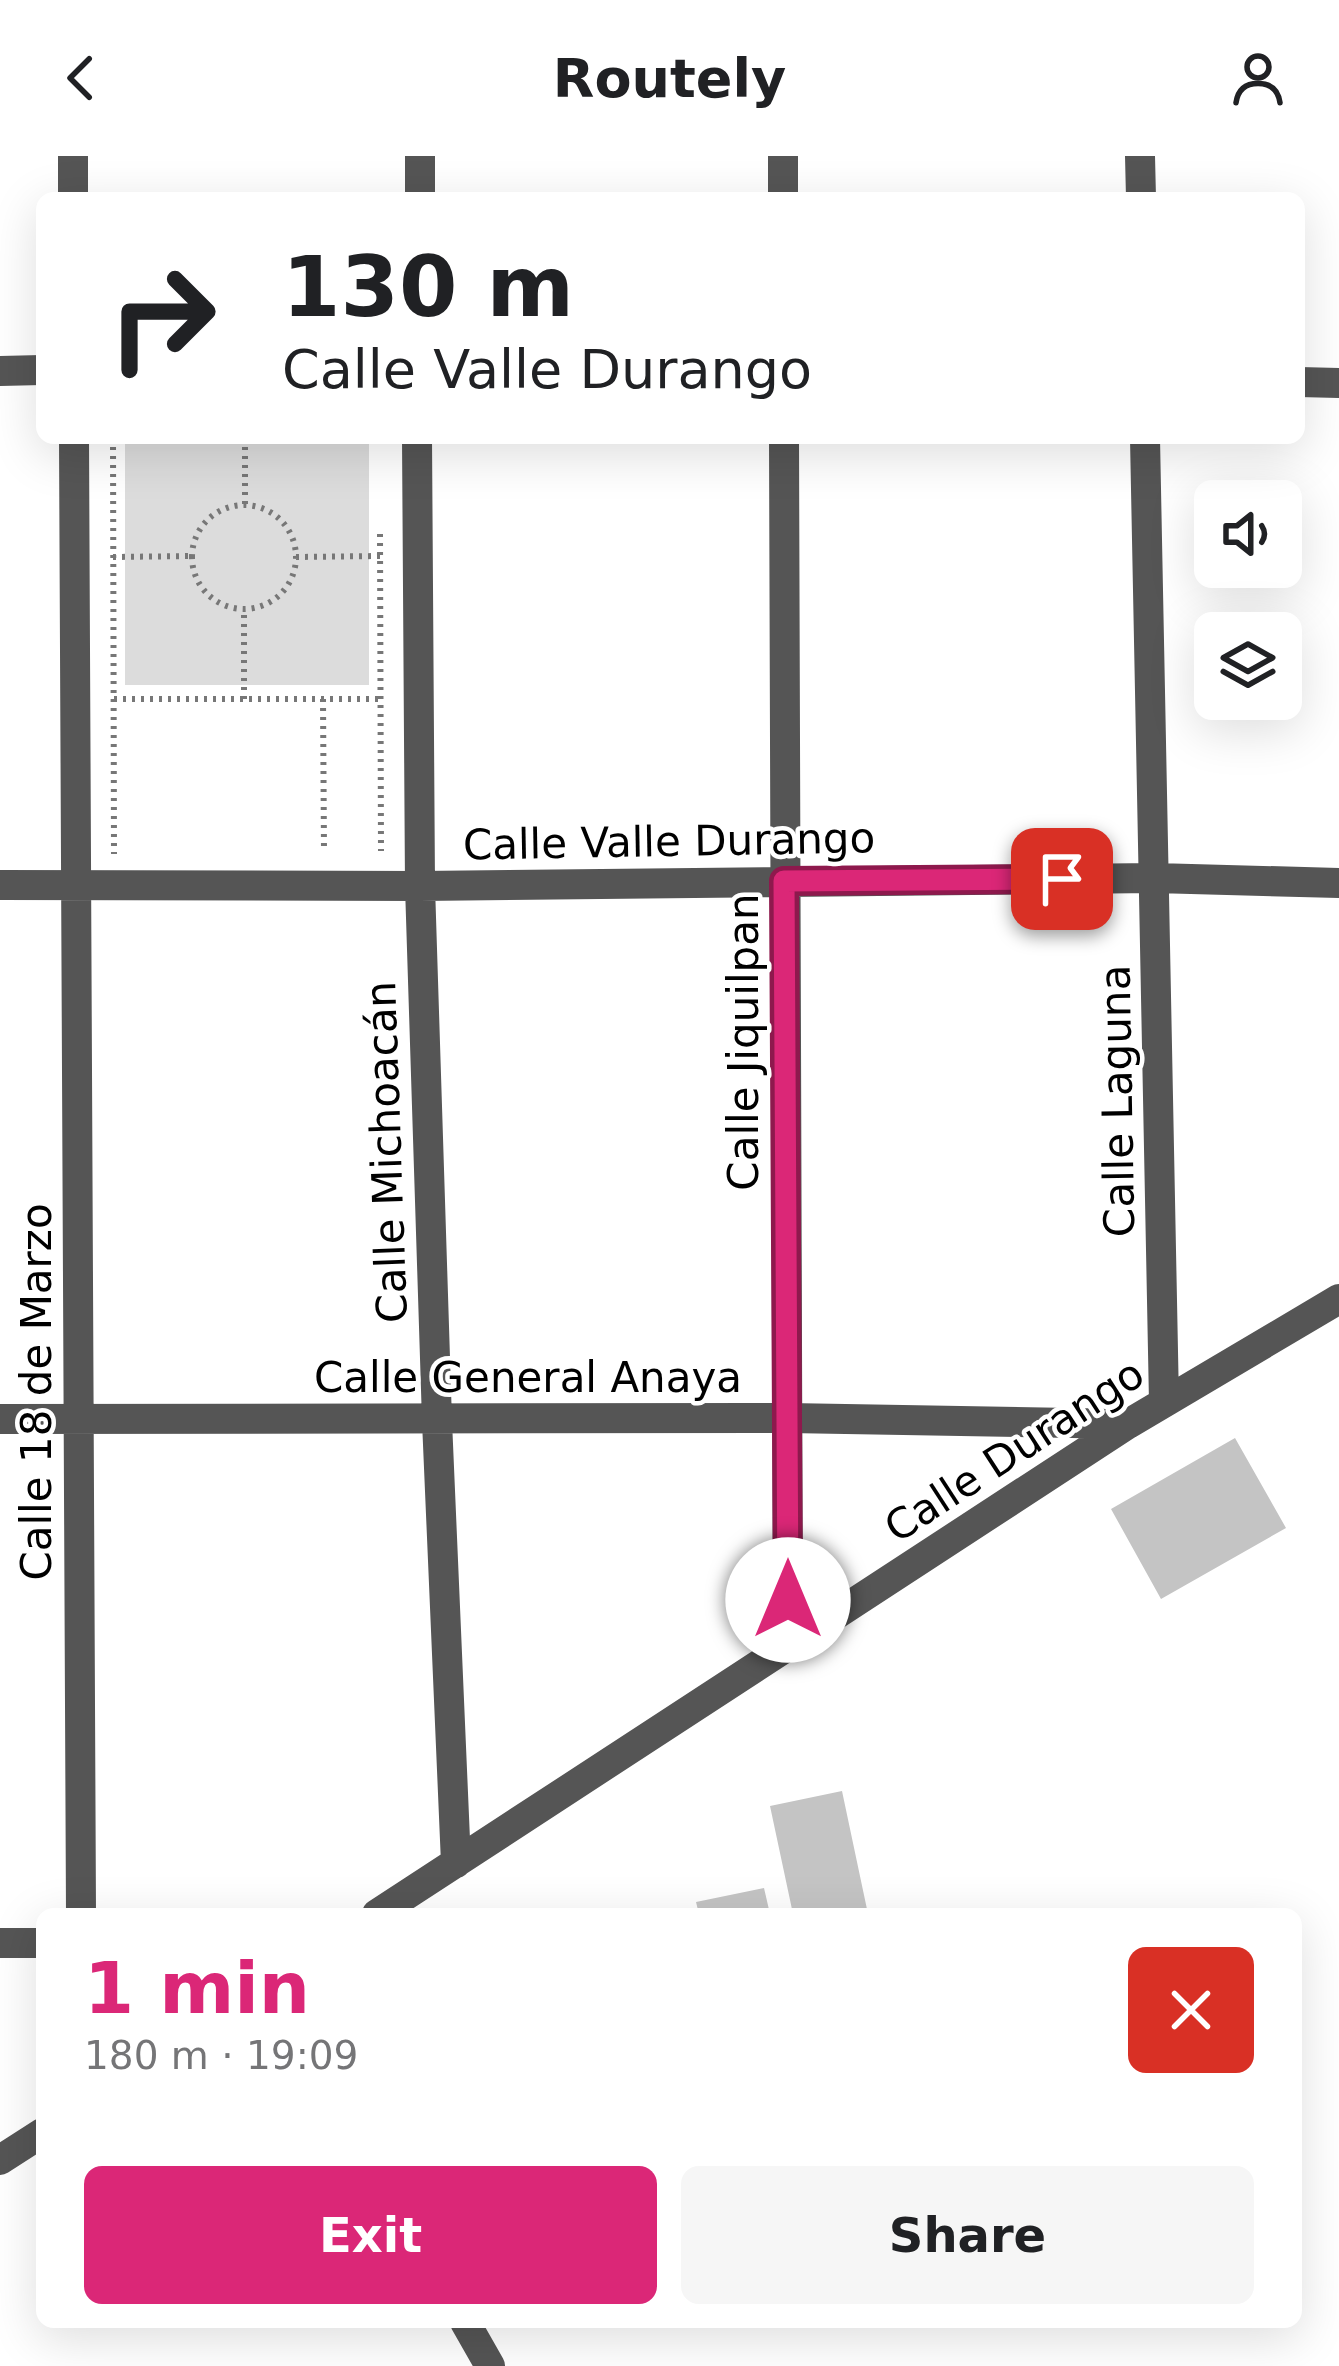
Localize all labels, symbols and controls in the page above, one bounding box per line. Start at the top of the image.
icon: back [48,45,114,111]
icon: person [1225,45,1291,111]
text: Routely [553,47,786,110]
text: 130 m [282,238,574,336]
icon: right [84,240,240,396]
text: Calle Valle Durango [282,338,812,401]
map controls [1194,480,1302,720]
button: sound [1194,480,1302,588]
button: layers [1194,612,1302,720]
street label: Calle Valle Durango [462,813,876,870]
pin [1011,828,1113,930]
icon: arrive [1029,846,1095,912]
street label: Calle Jiquilpan [719,893,768,1191]
street label: Calle Laguna [1091,964,1144,1238]
street label: Calle Michoacán [356,980,417,1324]
street label: Calle 18 de Marzo [12,1203,61,1581]
street label: Calle Durango [876,1349,1153,1552]
street label: Calle General Anaya [314,1353,742,1402]
position arrow [725,1537,851,1663]
text: 1 min [84,1946,310,2030]
button: close [1128,1947,1254,2073]
text: 180 m · 19:09 [84,2033,358,2078]
button: Exit [84,2166,657,2304]
button: Share [681,2166,1254,2304]

